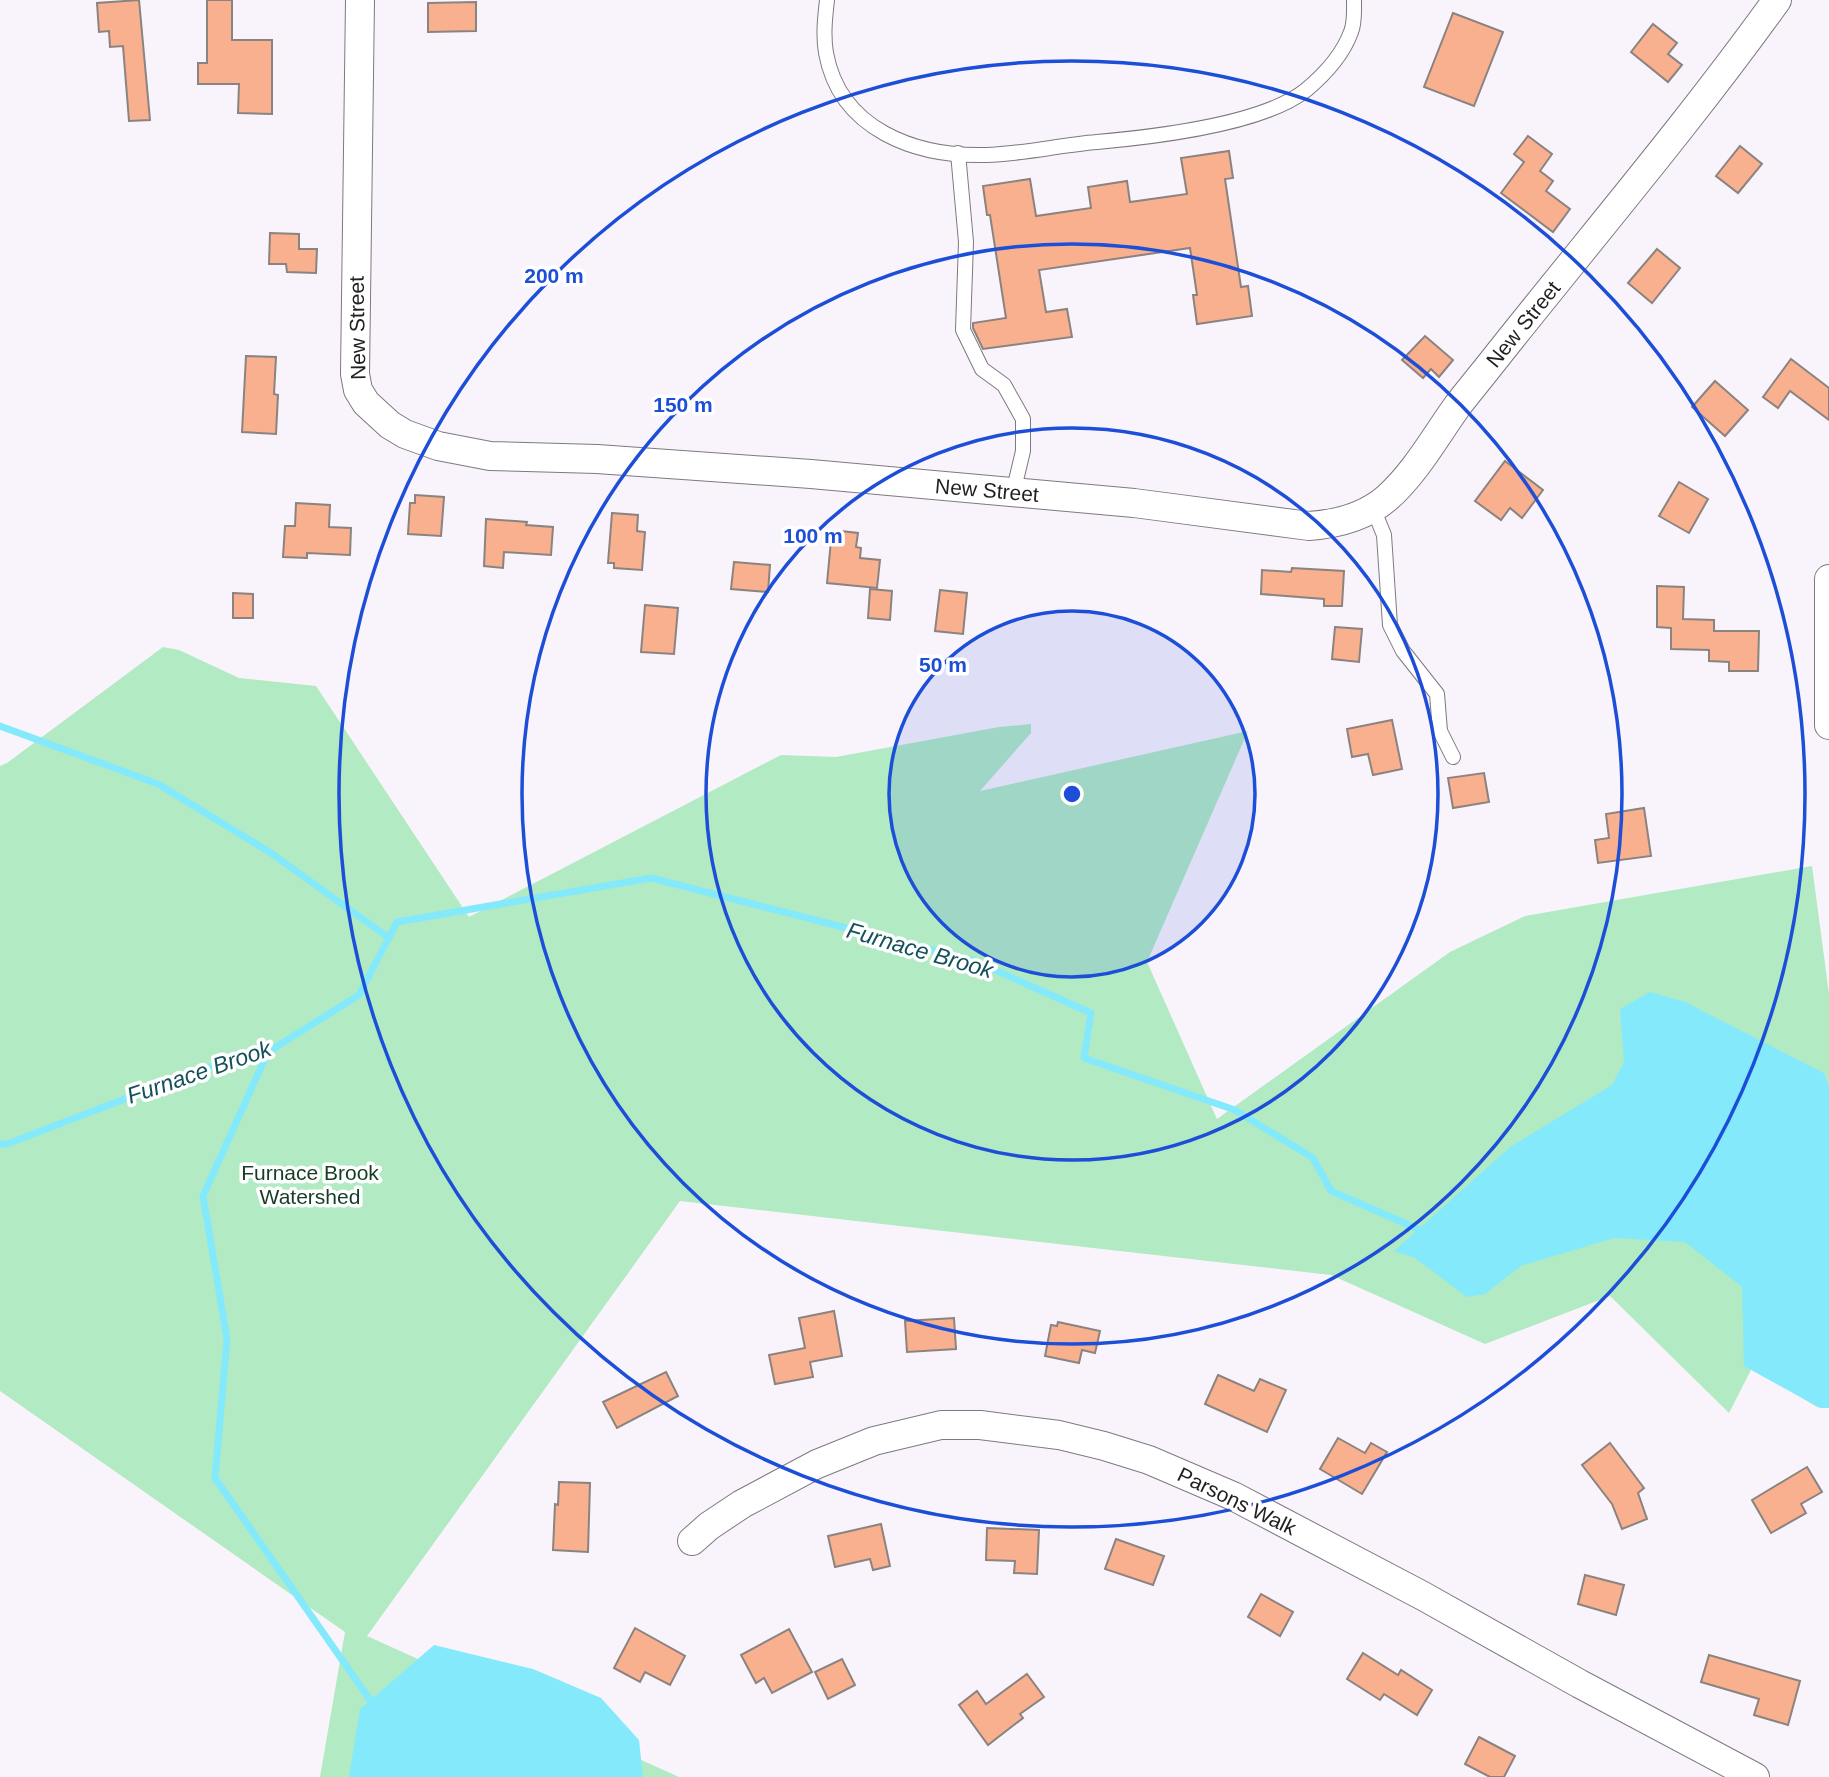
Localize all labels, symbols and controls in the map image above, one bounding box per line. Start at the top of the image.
text: 200 m [524,264,584,287]
street label: New Street [345,276,369,380]
street label: New Street [1481,276,1565,372]
text: 150 m [653,393,713,416]
street label: New Street [934,474,1040,506]
text: 100 m [783,524,843,547]
text: 50 m [919,653,967,676]
centre of rings [1060,782,1084,806]
water label: Furnace Brook [844,917,998,984]
water label: Furnace Brook [123,1035,276,1109]
park label: Furnace Brook Watershed [241,1161,379,1208]
street label: Parsons Walk [1174,1462,1300,1540]

